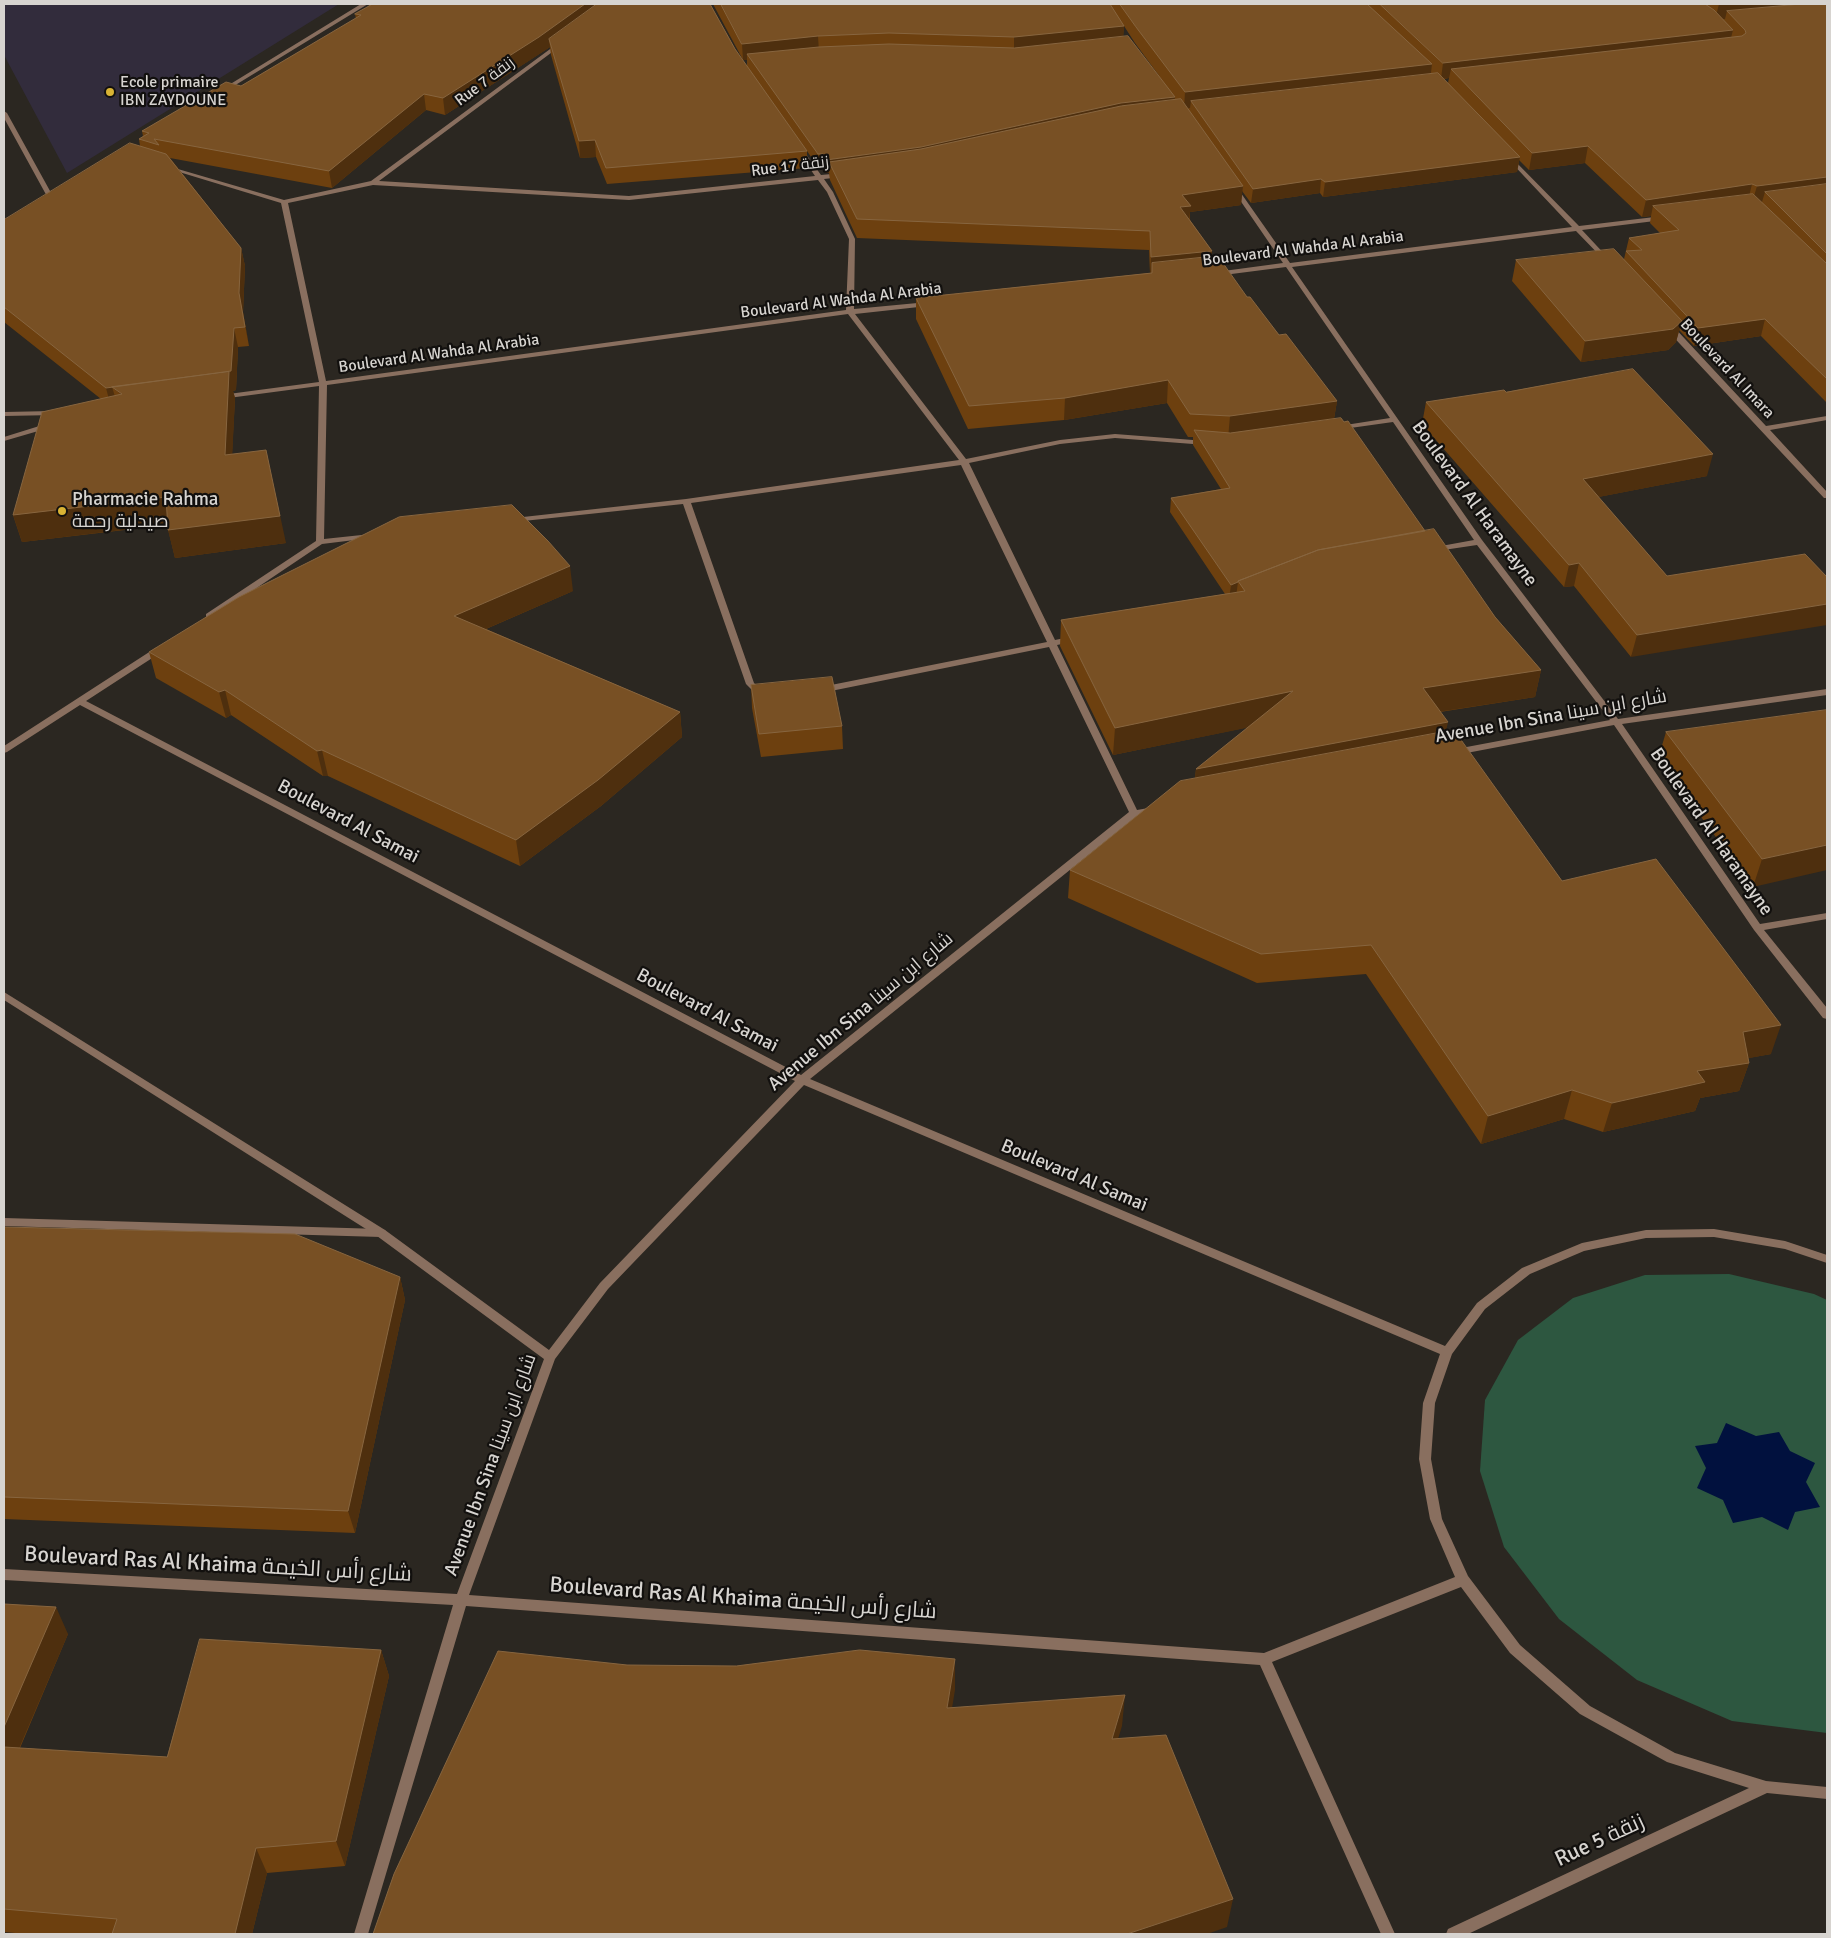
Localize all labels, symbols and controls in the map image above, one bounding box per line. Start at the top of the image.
street label: Rue 7 زنقة [451,53,519,111]
place label: Ecole primaire IBN ZAYDOUNE [120,73,226,111]
marker: Ecole primaire IBN ZAYDOUNE [104,86,116,98]
street label: Rue 17 زنقة [750,153,830,181]
street label: Boulevard Al Wahda Al Arabia [1201,227,1405,271]
street label: Boulevard Al Wahda Al Arabia [739,279,943,323]
street label: Boulevard Al Imara [1676,315,1778,423]
street label: Boulevard Al Wahda Al Arabia [337,330,541,378]
street label: Boulevard Al Haramayne [1406,417,1542,591]
place label: Pharmacie Rahma صيدلية رحمة [72,489,218,533]
marker: Pharmacie Rahma صيدلية رحمة [56,505,68,517]
street label: Avenue Ibn Sina شارع ابن سينا [1433,685,1669,749]
street label: Boulevard Al Haramayne [1645,744,1777,920]
street label: Boulevard Al Samai [273,775,423,869]
street label: Avenue Ibn Sina شارع ابن سينا [764,928,958,1096]
street label: Boulevard Al Samai [632,964,782,1058]
street label: Boulevard Al Samai [997,1135,1151,1217]
street label: Avenue Ibn Sina شارع ابن سينا [440,1351,542,1579]
street label: Boulevard Ras Al Khaima شارع رأس الخيمة [23,1542,413,1588]
street label: Boulevard Ras Al Khaima شارع رأس الخيمة [548,1572,938,1626]
street label: Rue 5 زنقة [1551,1809,1649,1873]

